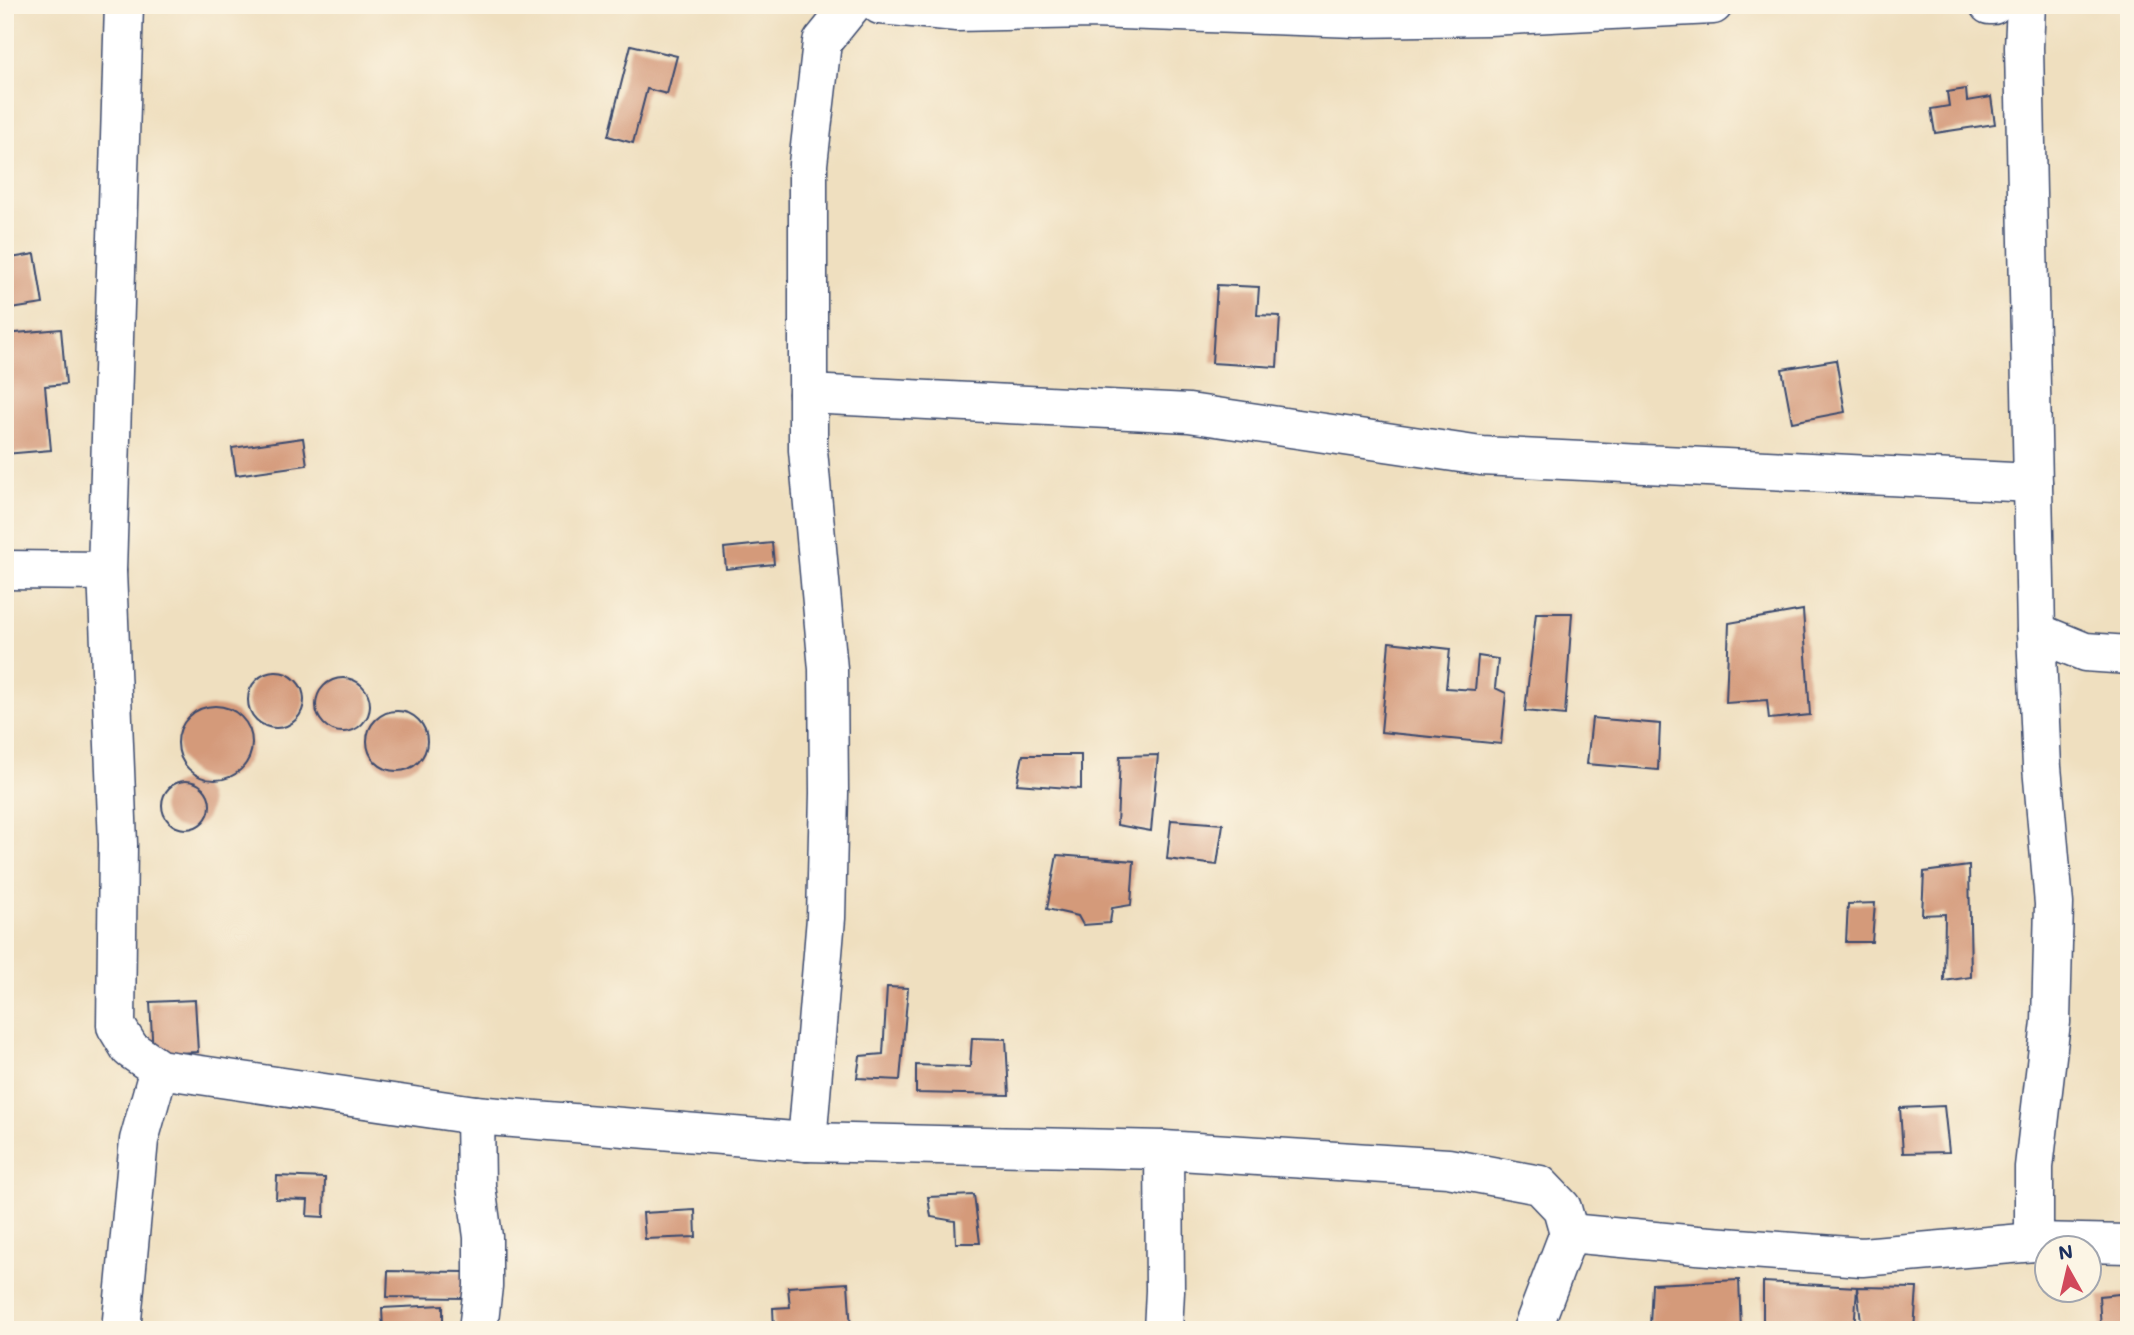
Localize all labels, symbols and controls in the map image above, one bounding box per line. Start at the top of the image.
north arrow [2032,1234,2102,1304]
text: N [2057,1238,2074,1265]

